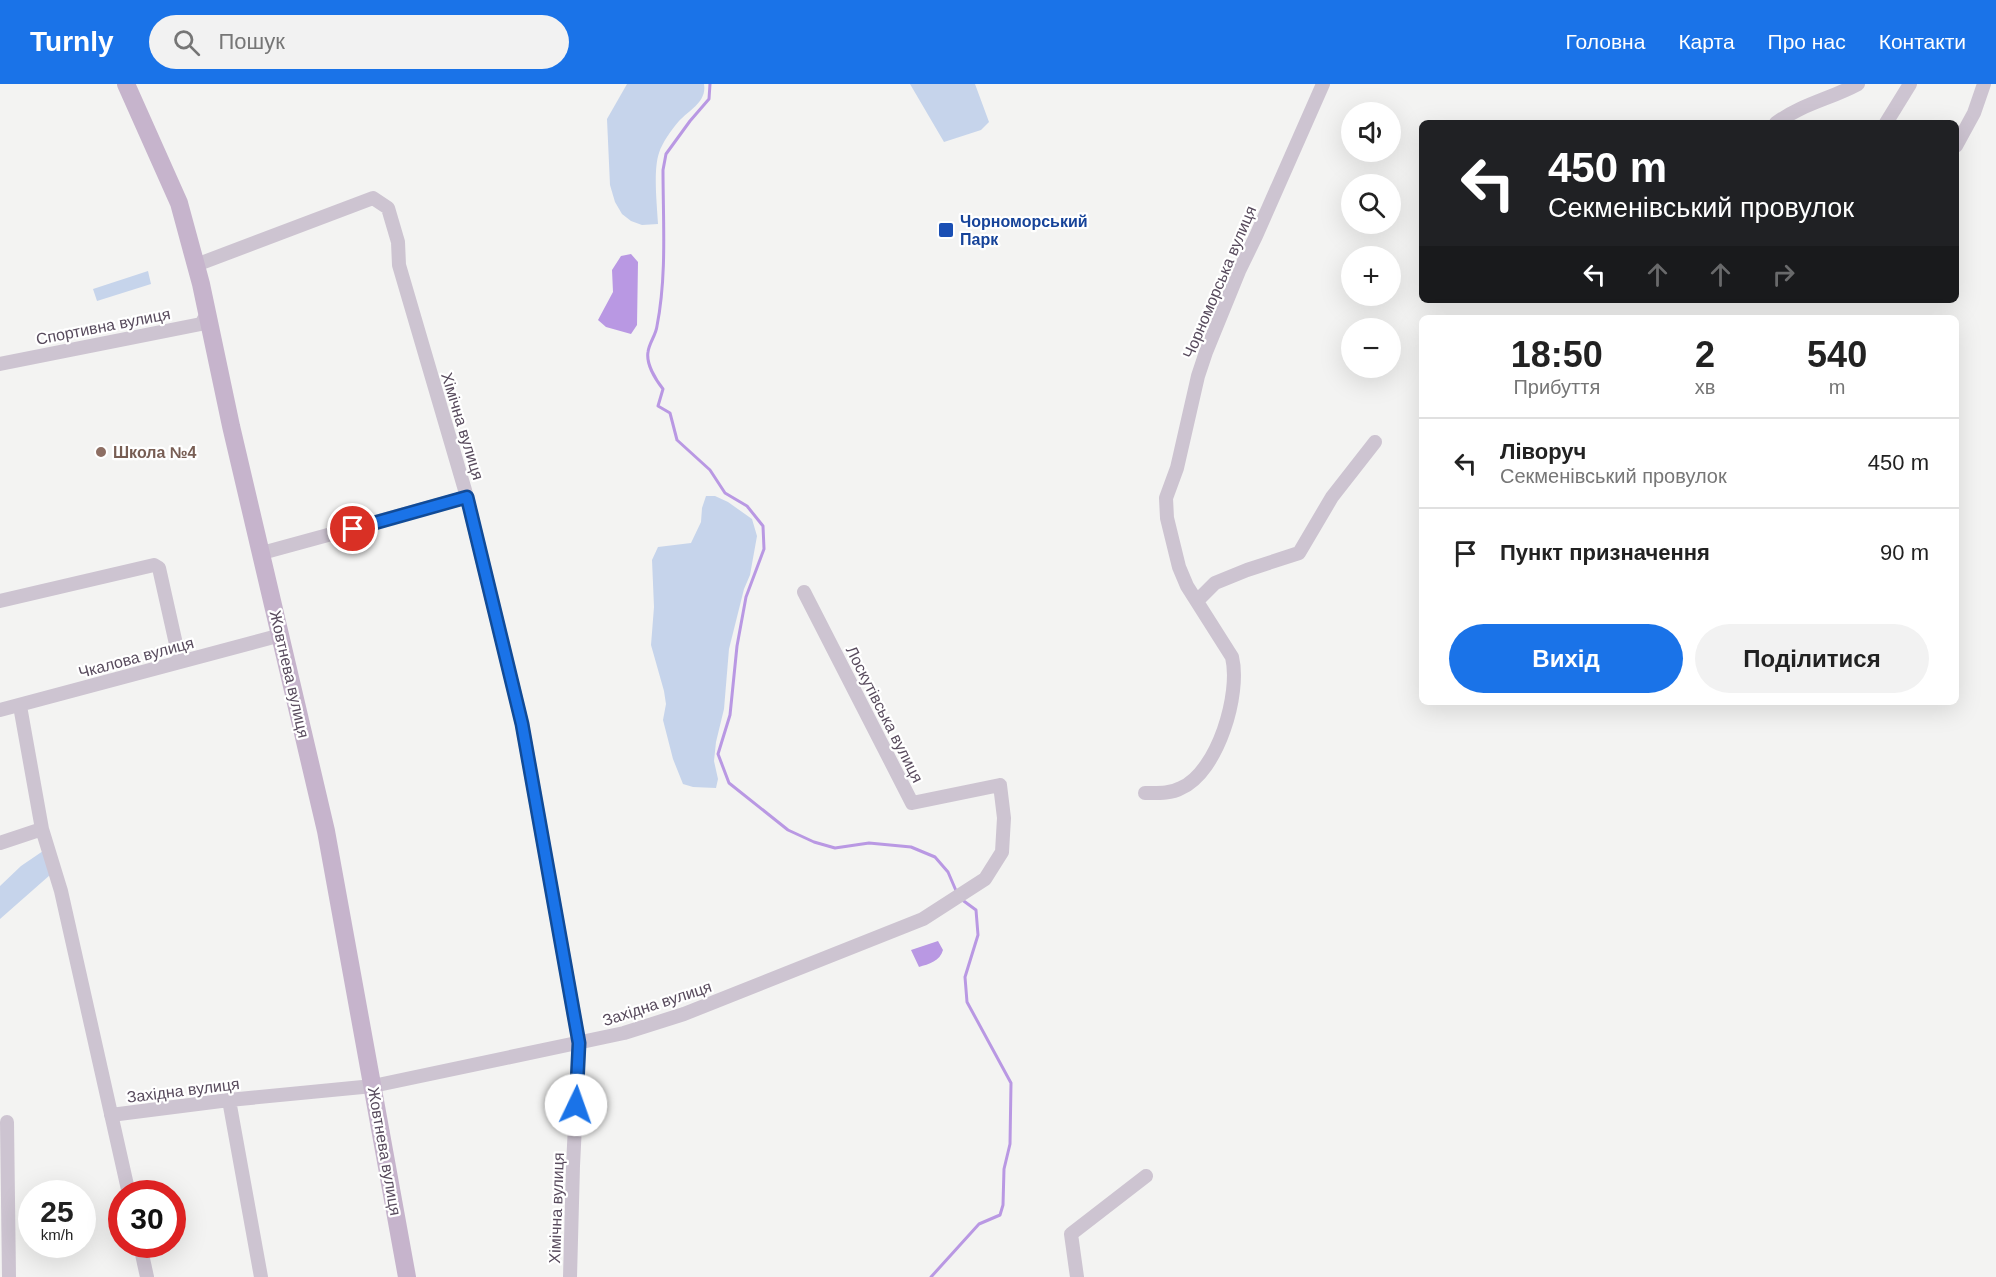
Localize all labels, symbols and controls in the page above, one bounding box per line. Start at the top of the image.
search box [149,15,569,69]
text: Turnly [30,26,113,57]
icon: search [170,26,203,59]
text: Пошук [218,29,285,54]
text: Головна [1566,30,1645,53]
text: Карта [1678,30,1735,53]
text: Про нас [1768,30,1846,53]
text: Контакти [1879,30,1966,53]
map controls [1341,102,1401,378]
button: sound [1341,102,1401,162]
icon: left [1449,144,1527,222]
text: 450 m [1548,144,1667,191]
button: search [1341,174,1401,234]
text: Секменівський провулок [1548,193,1854,223]
street label: Чорноморська вулиця [1180,203,1259,361]
place label: Чорноморський Парк [960,213,1088,248]
marker: Чорноморський Парк [937,221,955,239]
button: + [1341,246,1401,306]
icon: left [1578,258,1611,291]
icon: ahead [1641,258,1674,291]
icon: ahead [1704,258,1737,291]
icon: right [1767,258,1800,291]
street label: Спортивна вулиця [34,305,172,348]
button: − [1341,318,1401,378]
text: 18:50 [1511,334,1603,375]
text: 2 [1695,334,1715,375]
text: 540 [1807,334,1867,375]
street label: Хімічна вулиця [438,370,487,482]
text: Прибуття [1513,376,1600,398]
text: хв [1695,376,1715,398]
text: m [1829,376,1845,398]
text: Ліворуч [1500,439,1586,464]
place label: Школа №4 [113,444,197,461]
marker: Школа №4 [94,445,108,459]
icon: left [1449,447,1482,480]
text: 450 m [1868,450,1929,475]
text: Секменівський провулок [1500,465,1727,487]
pin [327,503,378,554]
icon: arrive [336,512,369,545]
icon: arrive [1449,537,1482,570]
text: Пункт призначення [1500,540,1710,565]
text: 90 m [1880,540,1929,565]
street label: Жовтнева вулиця [267,609,312,739]
button: Вихід [1449,624,1683,693]
button: Поділитися [1695,624,1929,693]
street label: Чкалова вулиця [77,634,196,681]
street label: Лоскутівська вулиця [843,643,926,785]
street label: Західна вулиця [601,978,714,1029]
position arrow [544,1073,608,1137]
street label: Західна вулиця [126,1075,240,1106]
street label: Жовтнева вулиця [365,1085,404,1217]
street label: Хімічна вулиця [546,1152,567,1264]
speed limit sign: 30 [108,1180,186,1258]
text: 25 [40,1195,74,1228]
text: km/h [41,1226,73,1243]

